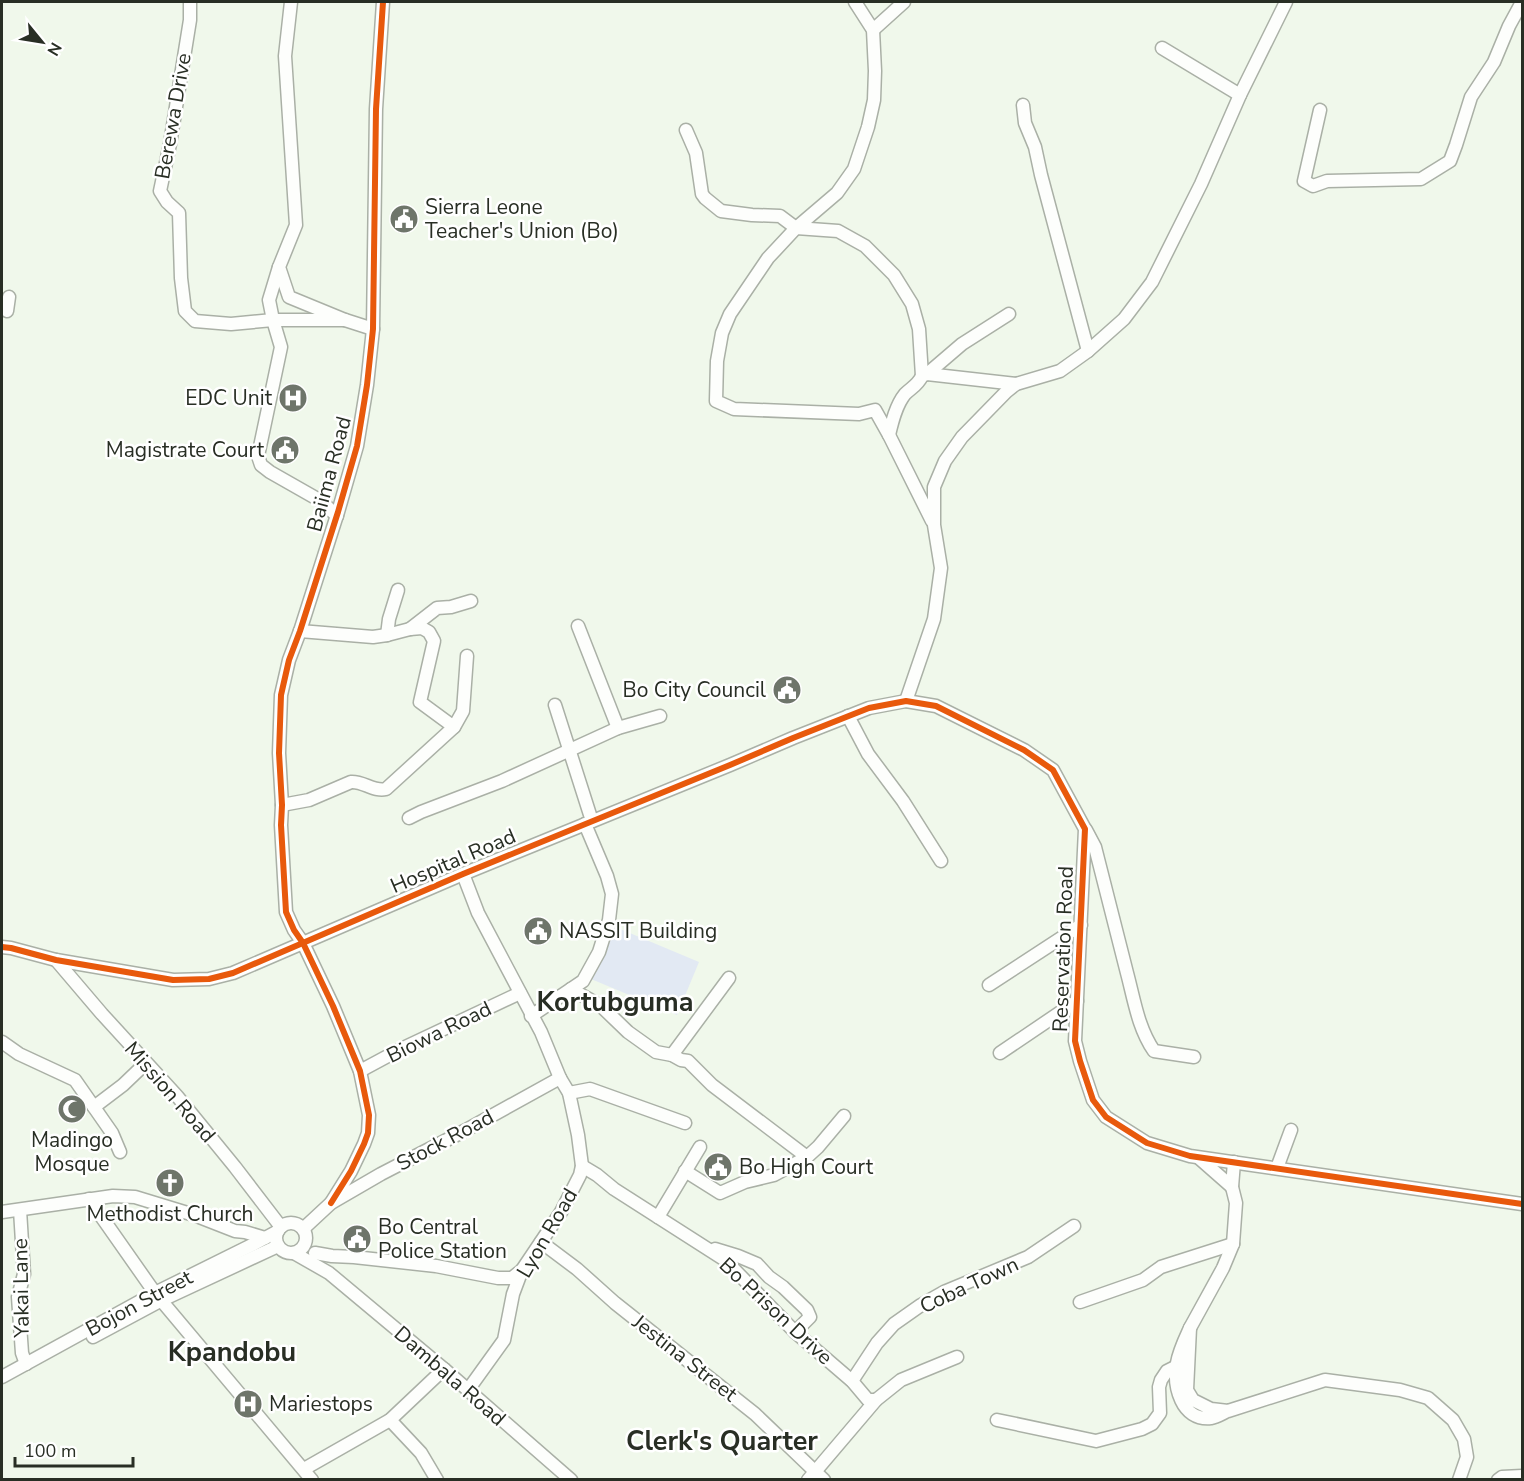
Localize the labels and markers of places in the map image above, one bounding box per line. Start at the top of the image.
place label: Sierra Leone Teacher's Union (Bo) [425,193,619,245]
public building icon: Sierra Leone Teacher's Union (Bo) [388,203,420,235]
hospital icon: EDC Unit [277,382,309,414]
place label: EDC Unit [185,384,273,412]
public building icon: Magistrate Court [269,434,301,466]
place label: Magistrate Court [106,436,265,464]
public building icon: Bo City Council [771,674,803,706]
place label: Bo City Council [622,676,767,704]
public building icon: NASSIT Building [522,915,554,947]
place label: NASSIT Building [559,917,717,945]
mosque icon: Madingo Mosque [56,1093,88,1125]
place label: Madingo Mosque [31,1126,113,1178]
public building icon: Bo High Court [702,1151,734,1183]
place label: Bo High Court [739,1153,874,1181]
church icon: Methodist Church [154,1167,186,1199]
place label: Methodist Church [87,1200,253,1228]
place label: Bo Central Police Station [378,1213,507,1265]
public building icon: Bo Central Police Station [341,1223,373,1255]
hospital icon: Mariestops [232,1388,264,1420]
place label: Mariestops [269,1390,373,1418]

